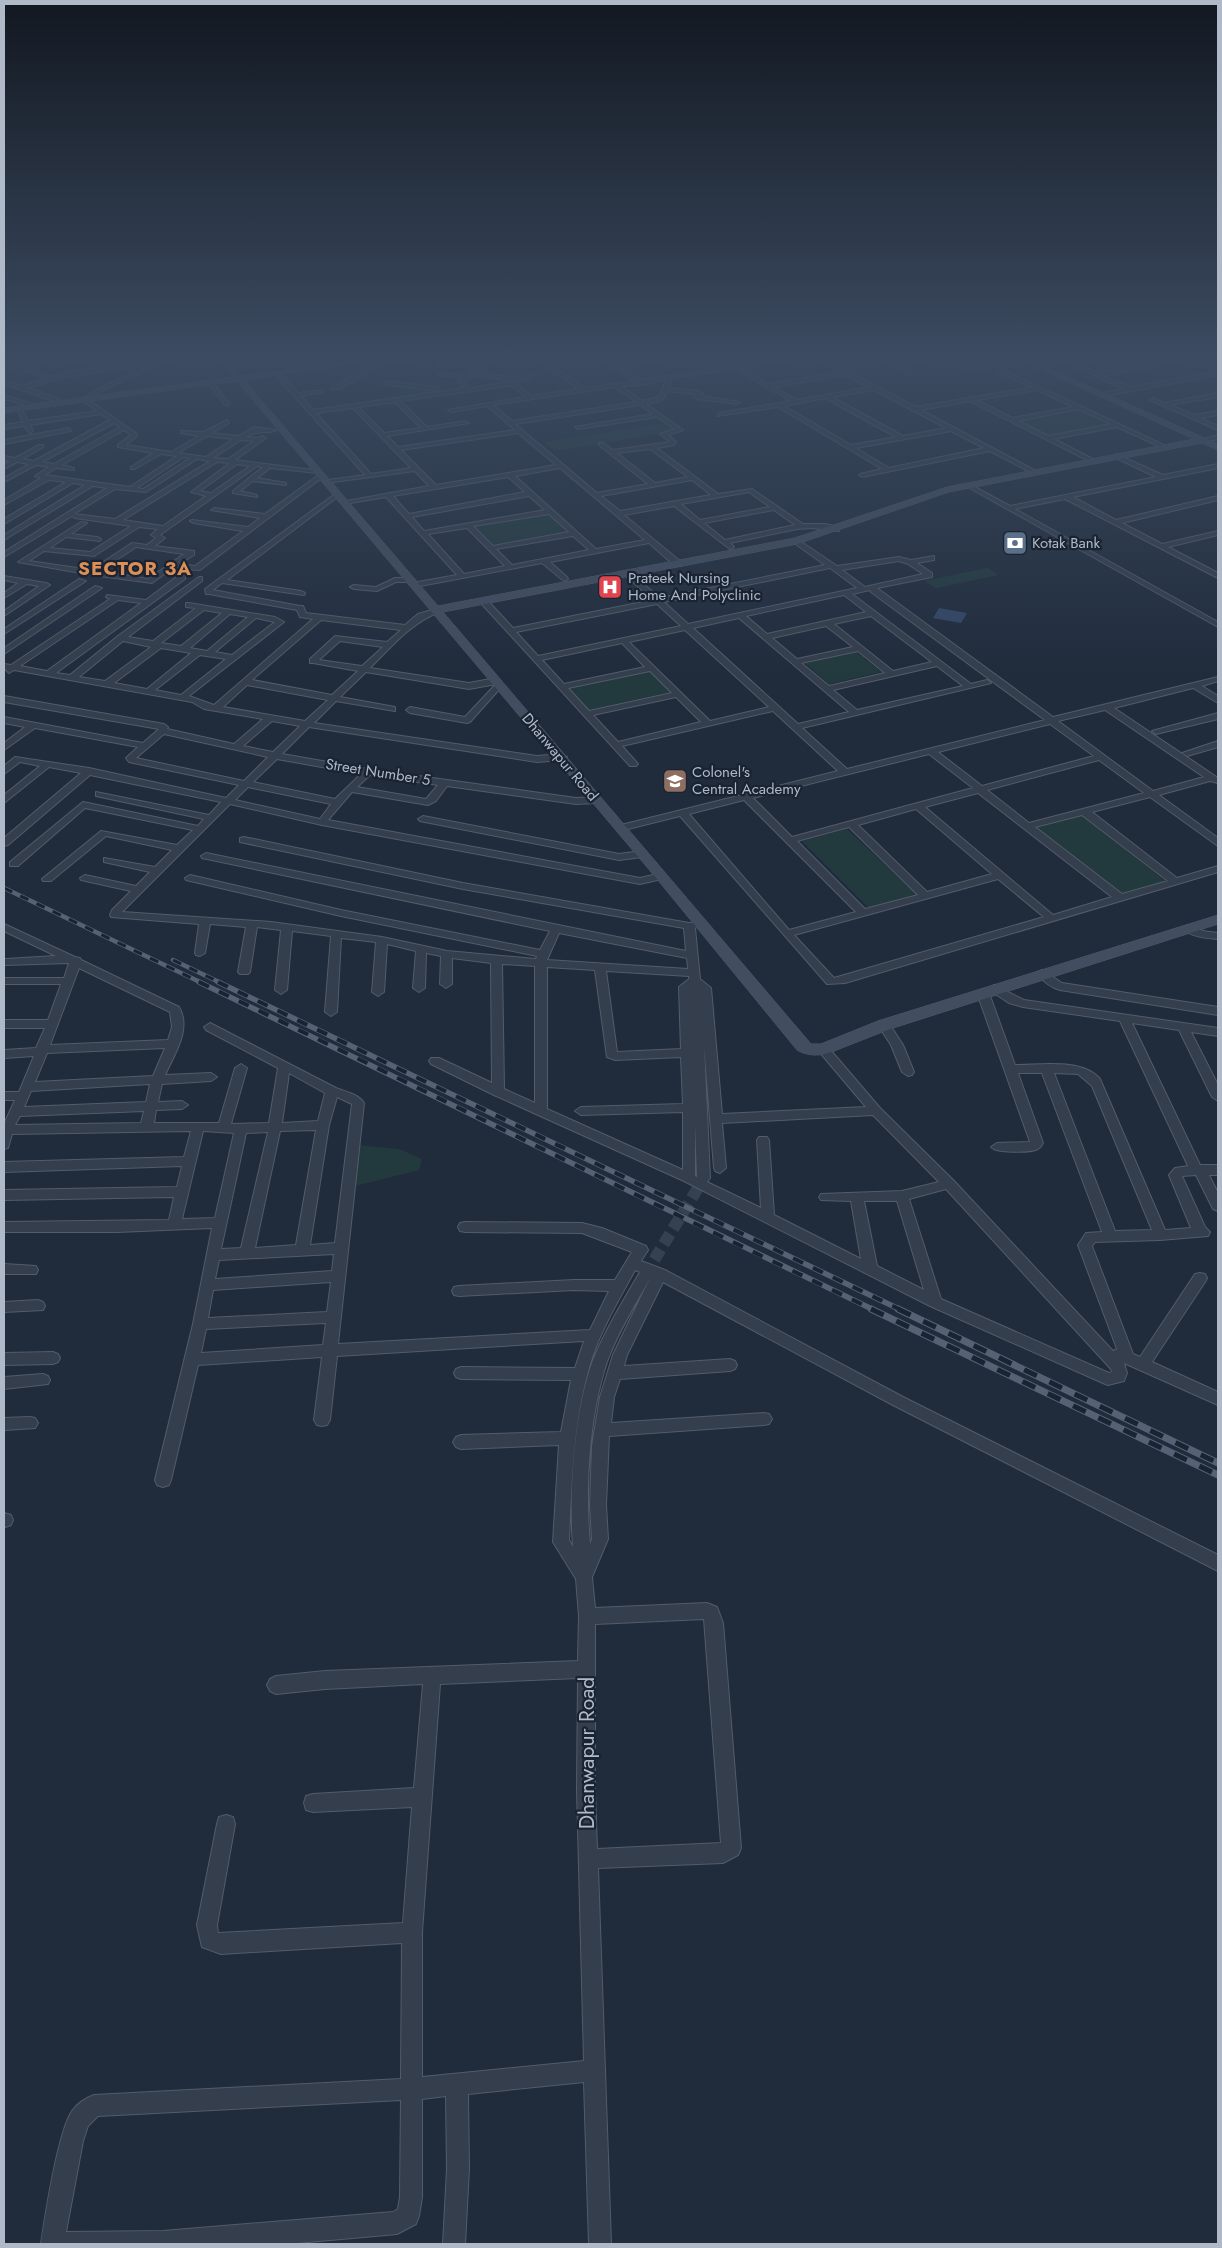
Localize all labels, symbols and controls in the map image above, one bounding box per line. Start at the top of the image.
bank icon: Kotak Bank [1002,530,1028,556]
place label: Kotak Bank [1032,532,1101,554]
district label: SECTOR 3A [78,555,192,582]
place label: Prateek Nursing Home And Polyclinic [628,567,761,606]
hospital icon: Prateek Nursing Home And Polyclinic [597,574,623,600]
street label: Dhanwapur Road [517,708,603,806]
street label: Street Number 5 [324,753,432,791]
place label: Colonel's Central Academy [692,761,801,800]
school or university icon: Colonel's Central Academy [662,768,688,794]
street label: Dhanwapur Road [572,1677,602,1829]

